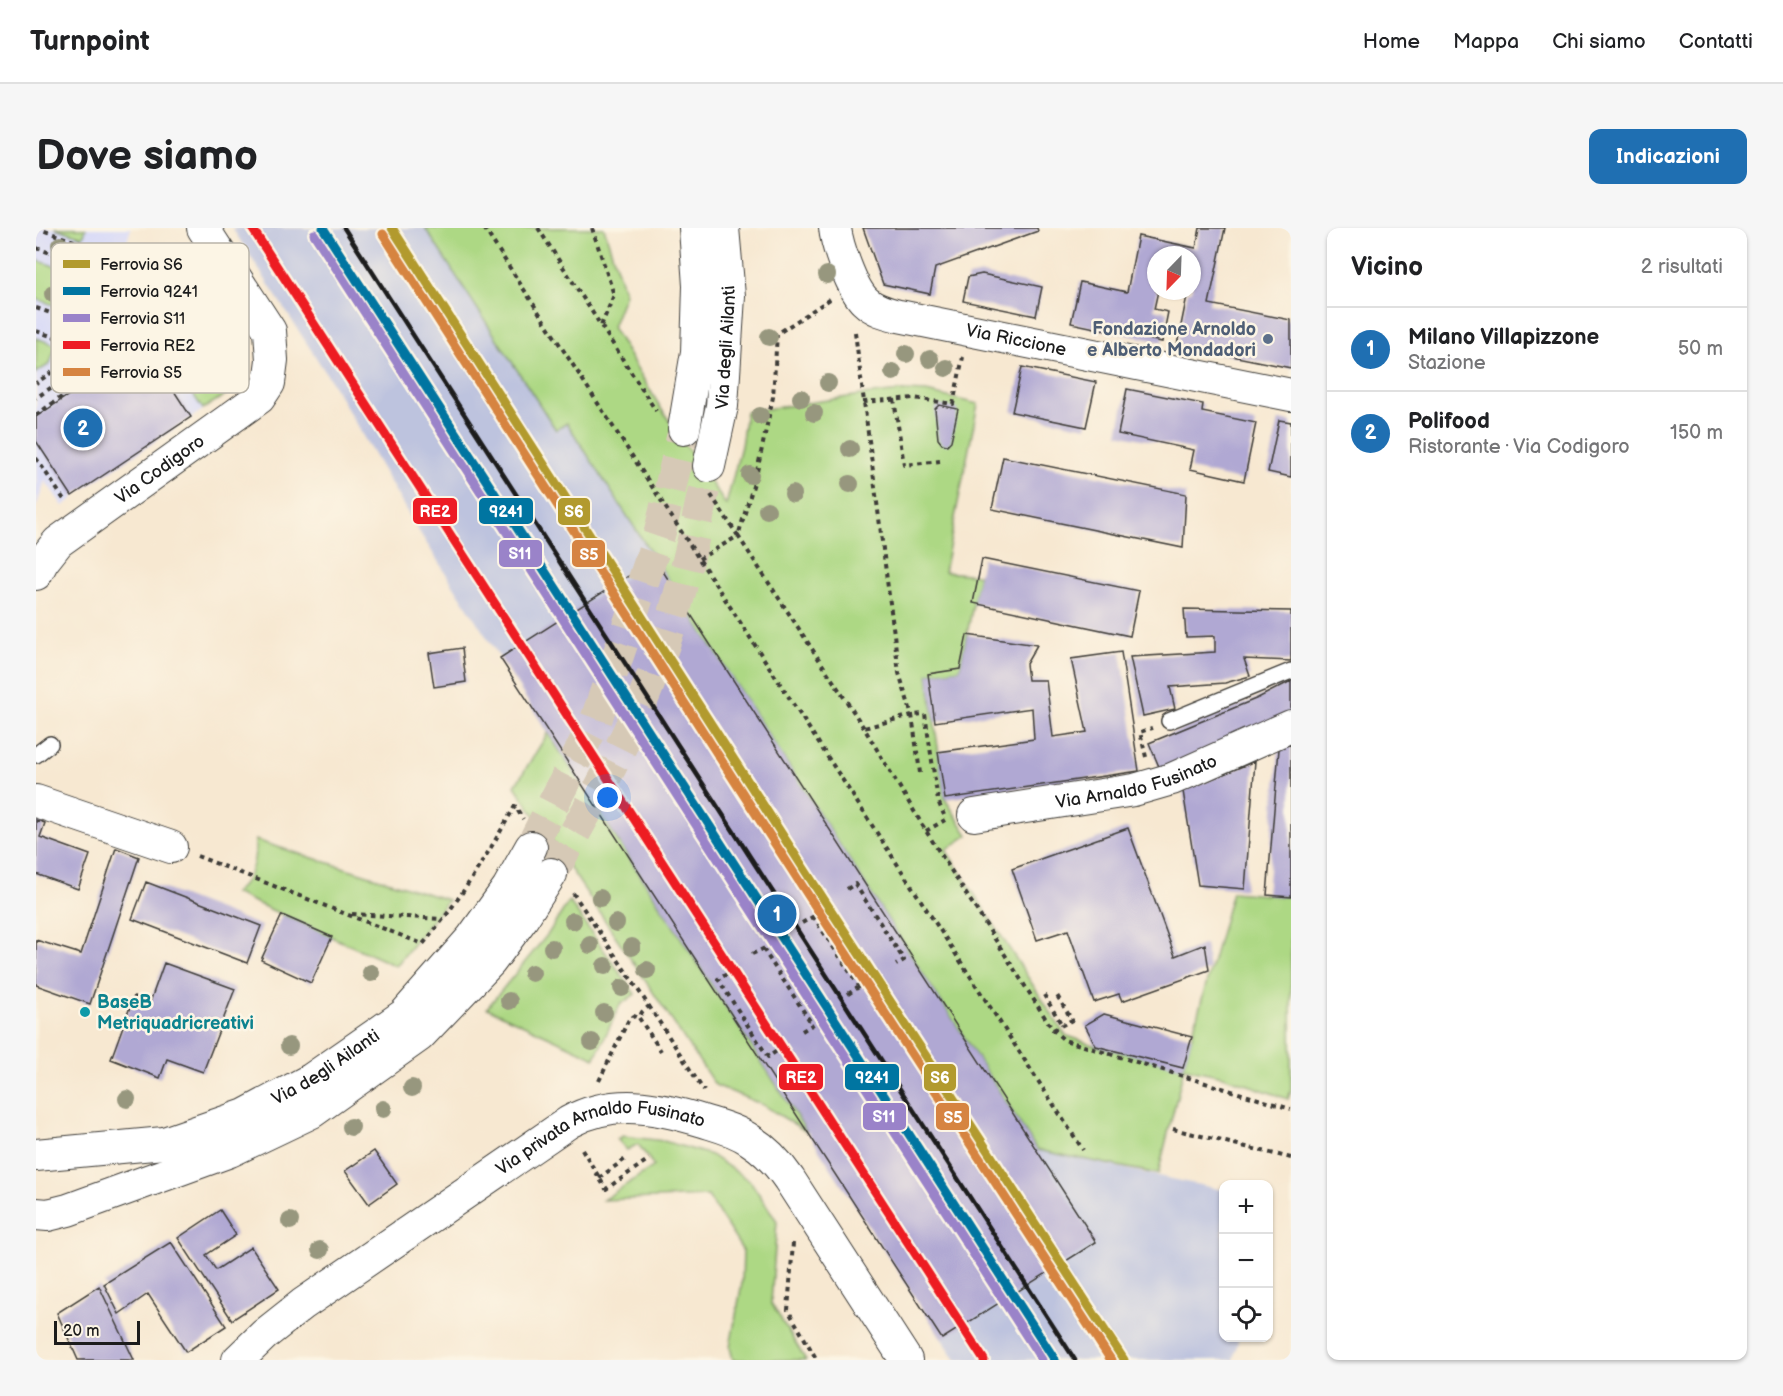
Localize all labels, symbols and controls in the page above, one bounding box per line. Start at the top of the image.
text: Turnpoint [30,25,150,58]
text: Home [1363,29,1420,54]
text: Mappa [1453,29,1519,54]
text: Chi siamo [1552,29,1646,54]
text: Contatti [1679,29,1753,54]
button: Indicazioni [1589,129,1747,184]
text: Dove siamo [36,131,258,182]
legend [51,243,249,393]
north arrow [1147,246,1201,300]
text: Vicino [1351,252,1423,283]
text: 2 risultati [1641,255,1723,279]
text: Ferrovia S6 [100,256,183,275]
text: Ferrovia 9241 [100,283,198,302]
street label: Via degli Ailanti [711,285,740,410]
text: Ferrovia S11 [100,310,185,329]
street label: Via Riccione [964,319,1069,360]
place label: Fondazione Arnoldo e Alberto Mondadori [1087,319,1256,361]
text: Milano Villapizzone [1408,324,1599,351]
marker: Fondazione Arnoldo e Alberto Mondadori [1261,332,1275,346]
text: Ferrovia RE2 [100,337,195,356]
text: 1 [1366,337,1375,361]
text: 50 m [1678,337,1723,361]
text: Stazione [1408,351,1486,375]
text: Ferrovia S5 [100,364,182,383]
pin: 2 [64,406,102,450]
text: Polifood [1408,408,1490,435]
text: 2 [1365,421,1376,445]
text: 150 m [1670,421,1723,445]
street label: Via Codigoro [111,430,208,508]
text: Ristorante · Via Codigoro [1408,435,1630,459]
line badge: RE2 [412,497,458,525]
line badge: 9241 [478,497,534,525]
line badge: S6 [557,497,591,526]
text: RE2 [420,503,451,522]
text: 9241 [489,503,523,522]
text: S6 [564,503,584,522]
line badge: S11 [498,539,543,568]
line badge: S5 [571,539,606,568]
text: S11 [508,545,532,564]
text: S5 [580,546,598,565]
street label: Via Arnaldo Fusinato [1054,750,1220,813]
your location [593,783,622,812]
pin: 1 [758,892,796,936]
place label: BaseB Metriquadricreativi [97,992,254,1034]
marker: BaseB Metriquadricreativi [78,1005,92,1019]
street label: Via degli Ailanti [268,1025,383,1109]
line badge: RE2 [778,1063,824,1091]
line badge: 9241 [844,1063,900,1091]
line badge: S6 [923,1063,957,1092]
text: RE2 [786,1069,817,1088]
text: 9241 [855,1069,889,1088]
text: S6 [930,1069,950,1088]
street label: Via privata Arnaldo Fusinato [492,1097,708,1179]
line badge: S11 [862,1102,907,1131]
line badge: S5 [935,1102,970,1131]
text: S11 [872,1108,896,1127]
text: S5 [944,1109,962,1128]
map controls [1219,1180,1273,1342]
button: + [1219,1180,1273,1234]
button: − [1219,1234,1273,1288]
button: locate [1219,1288,1273,1342]
scale bar [54,1318,140,1346]
text: 20 m [63,1322,99,1341]

